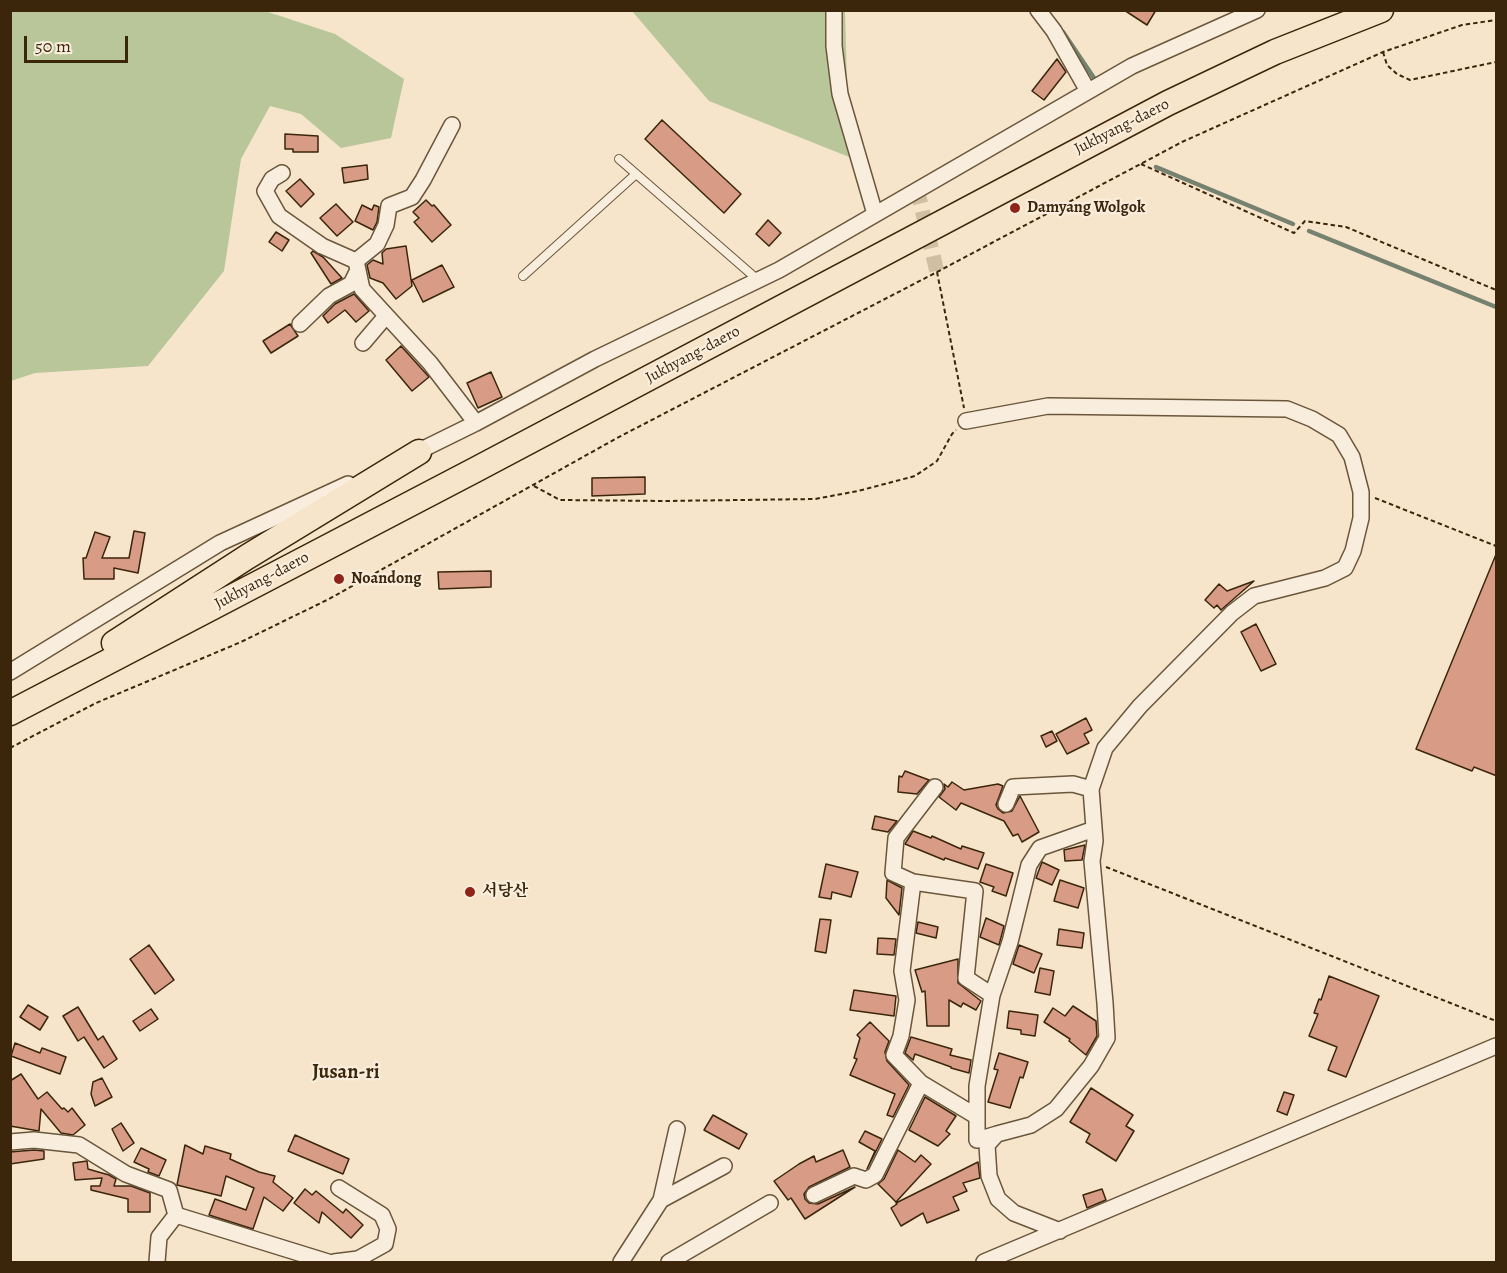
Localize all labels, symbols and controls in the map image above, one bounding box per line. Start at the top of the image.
scale bar [27,24,130,62]
text: 50 m [35,34,71,58]
street label: Jukhyang-daero [1071,95,1173,159]
place label: Damyang Wolgok [1027,198,1145,218]
marker: Damyang Wolgok [1008,201,1022,215]
street label: Jukhyang-daero [643,322,743,388]
street label: Jukhyang-daero [212,548,312,614]
place label: Noandong [351,569,421,589]
marker: Noandong [332,572,346,586]
place label: 서당산 [482,882,528,902]
marker: 서당산 [463,885,477,899]
district label: Jusan-ri [312,1061,380,1085]

